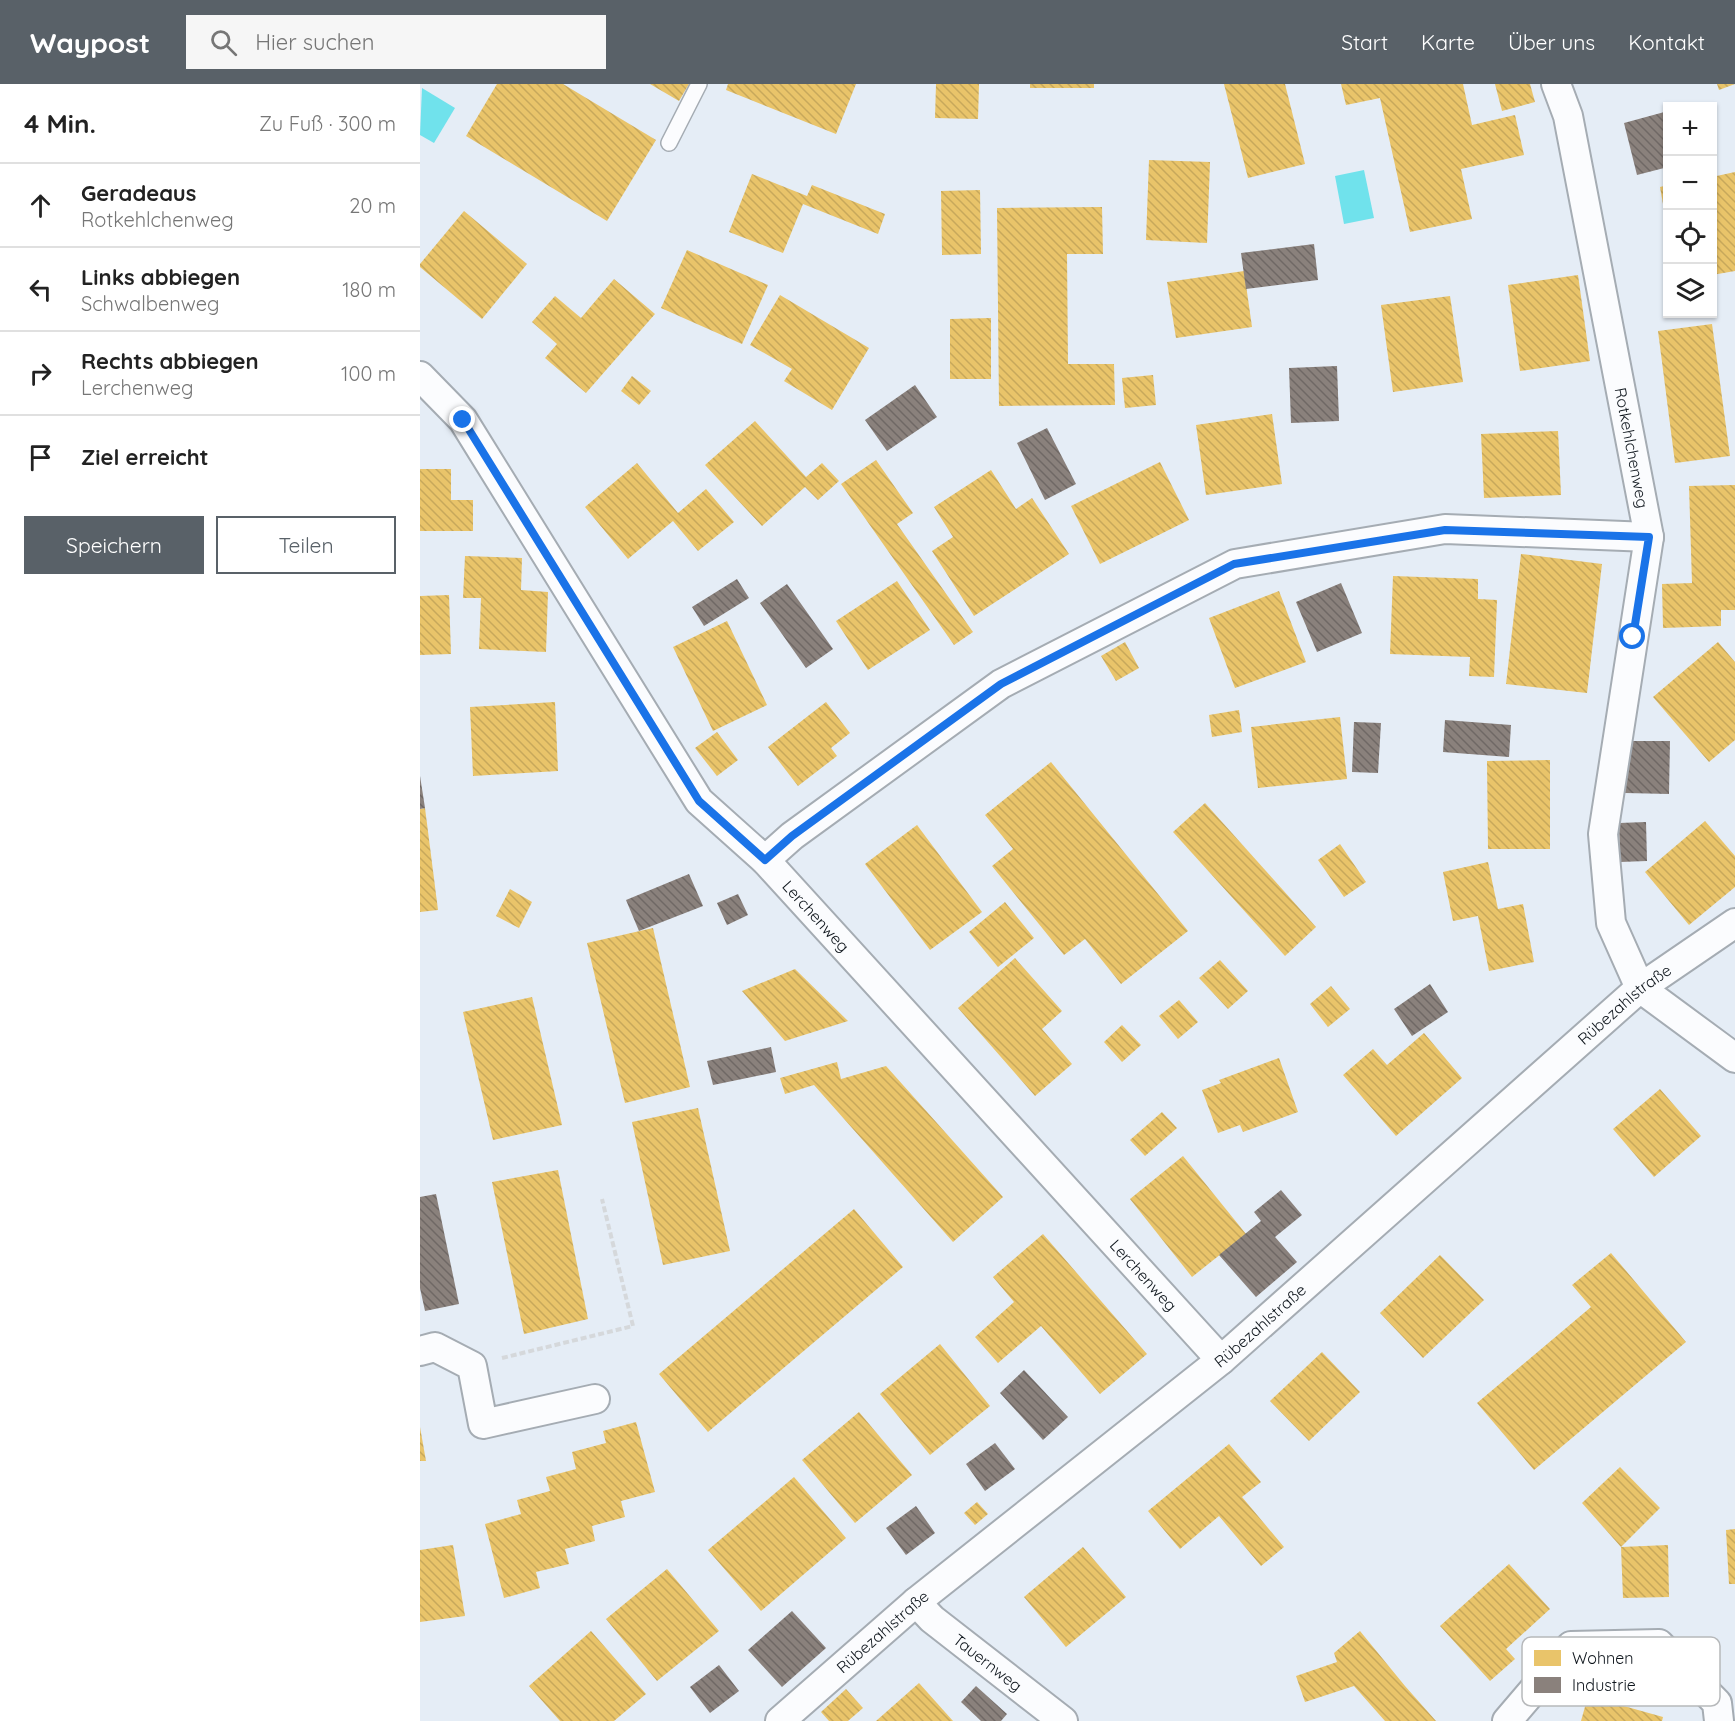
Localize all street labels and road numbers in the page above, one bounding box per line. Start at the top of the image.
street label: Rotkehlchenweg [1610,386,1653,510]
street label: Lerchenweg [778,876,854,956]
street label: Rübezahlstraße [1573,960,1675,1049]
street label: Lerchenweg [1106,1235,1181,1315]
street label: Rübezahlstraße [1210,1280,1310,1372]
street label: Rübezahlstraße [832,1586,933,1677]
street label: Tauernweg [949,1629,1026,1696]

